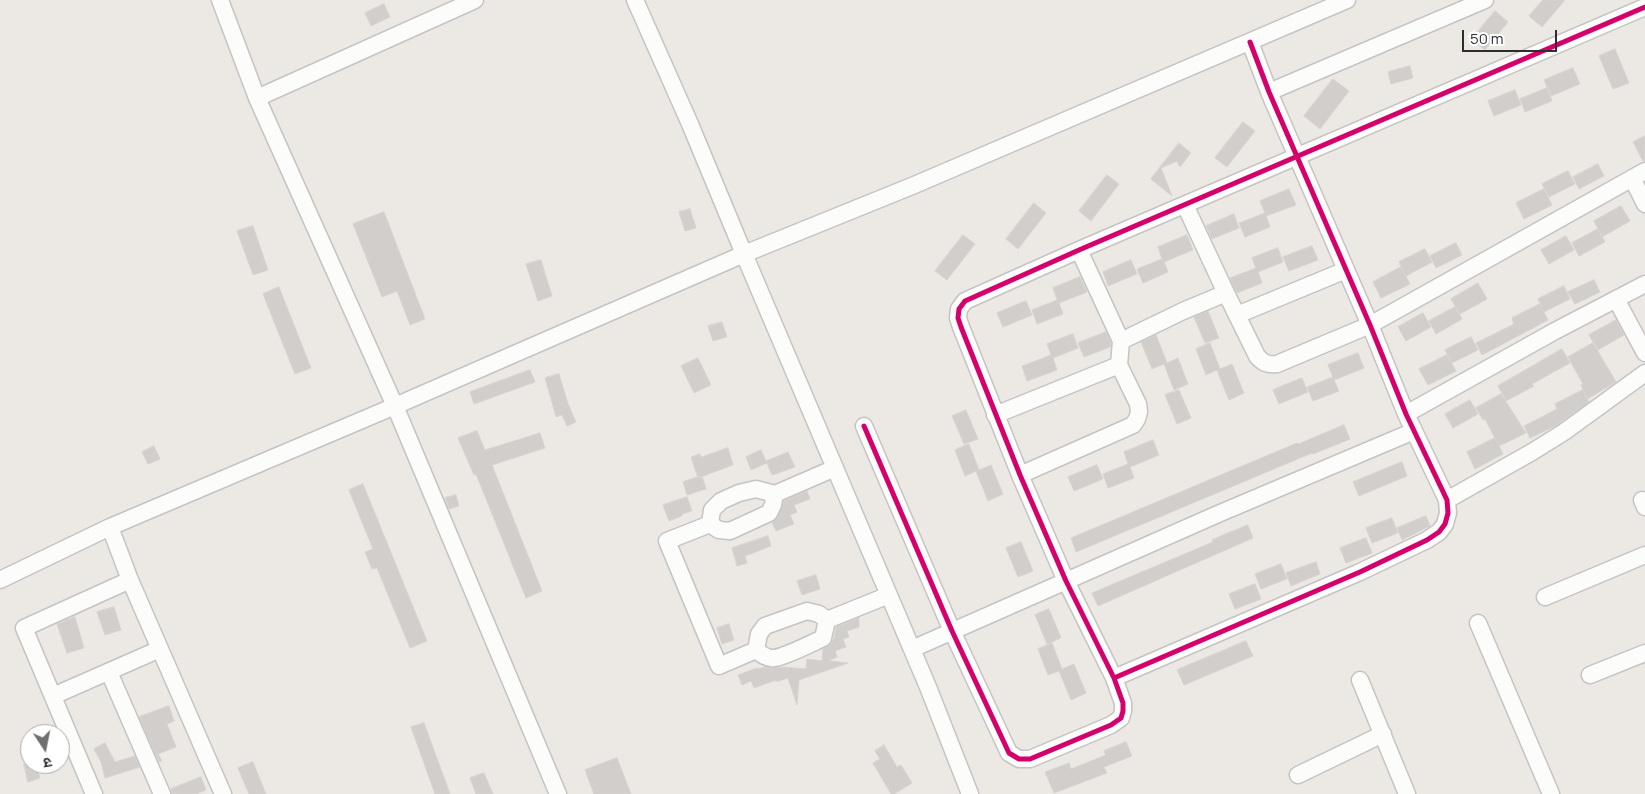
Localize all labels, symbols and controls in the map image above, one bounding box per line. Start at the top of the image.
scale bar [1465,20,1560,52]
text: 50 m [1470,28,1504,49]
north arrow [20,724,70,774]
text: उ [42,753,54,773]

